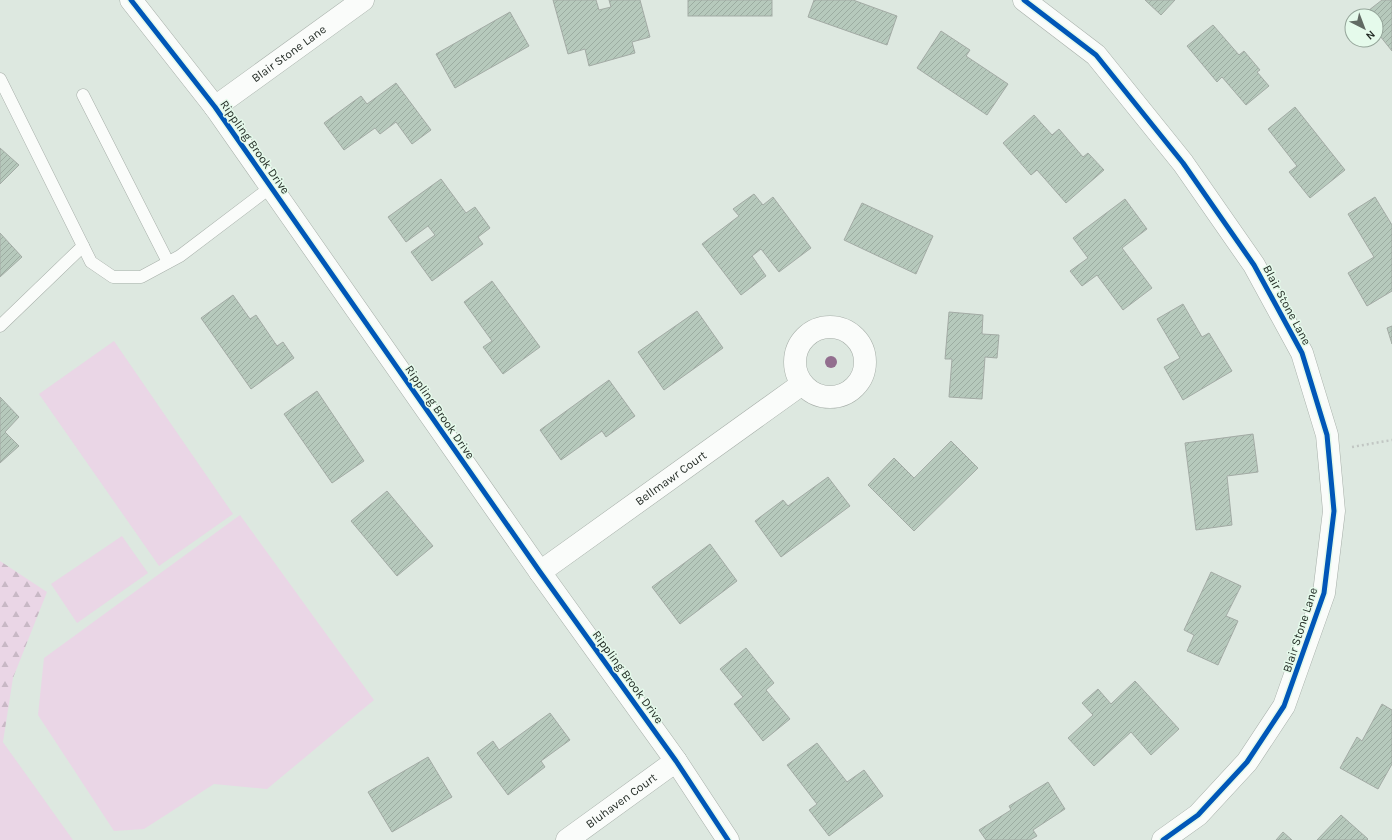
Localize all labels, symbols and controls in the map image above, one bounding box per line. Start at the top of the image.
north arrow [1344,8,1384,48]
street label: Blair Stone Lane [249,22,329,85]
text: N [1363,28,1378,43]
street label: Rippling Brook Drive [217,97,293,197]
street label: Blair Stone Lane [1260,263,1314,347]
street label: Rippling Brook Drive [402,362,478,462]
street label: Bellmawr Court [633,448,709,508]
street label: Blair Stone Lane [1280,586,1320,674]
street label: Rippling Brook Drive [590,628,666,726]
street label: Bluhaven Court [583,770,660,831]

